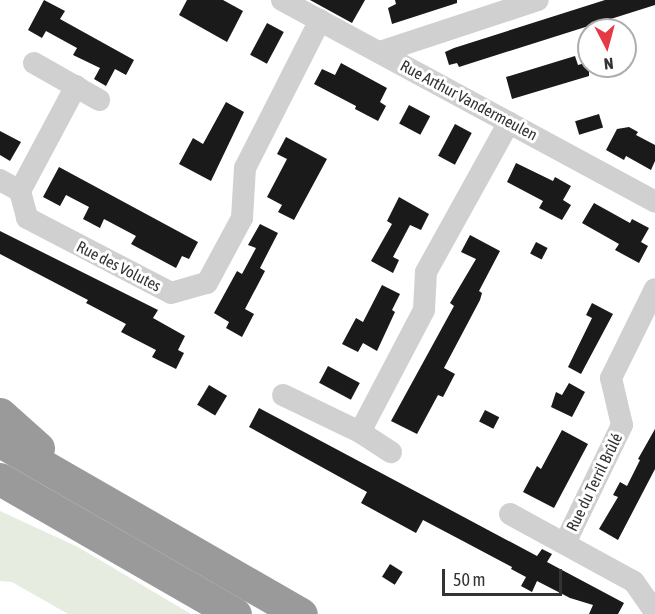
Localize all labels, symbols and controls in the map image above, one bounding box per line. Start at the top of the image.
north arrow [577,18,637,78]
text: N [603,54,614,73]
street label: Rue Arthur Vandermeulen [397,56,541,144]
street label: Rue des Volutes [74,237,164,295]
street label: Rue du Terril Brûlé [562,430,626,534]
scale bar [445,557,565,595]
text: 50 m [453,569,485,590]

